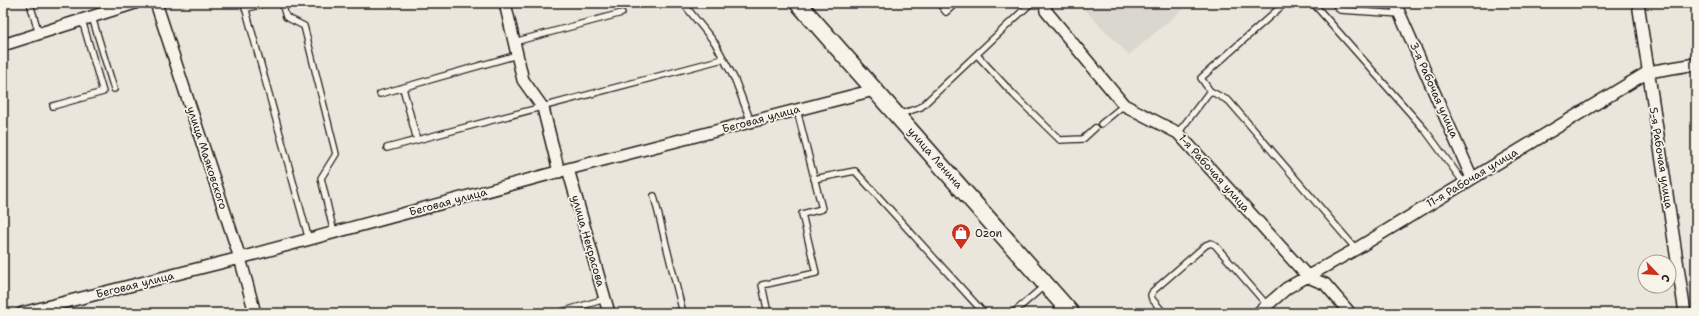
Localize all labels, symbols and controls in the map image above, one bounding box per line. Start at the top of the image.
street label: 3-я Рабочая улица [1406,40,1462,140]
street label: Беговая улица [720,101,802,137]
street label: улица Маяковского [183,105,231,212]
street label: 5-я Рабочая улица [1646,106,1676,210]
street label: улица Ленина [904,124,966,192]
street label: 1-я Рабочая улица [1175,131,1253,215]
street label: 11-я Рабочая улица [1423,145,1521,211]
street label: Беговая улица [407,184,489,220]
street label: улица Некрасова [568,193,608,289]
shop icon: Ozon [950,222,972,250]
place label: Ozon [975,226,1003,241]
north arrow [1637,254,1677,294]
street label: Беговая улица [94,268,176,302]
text: С [1657,272,1674,284]

